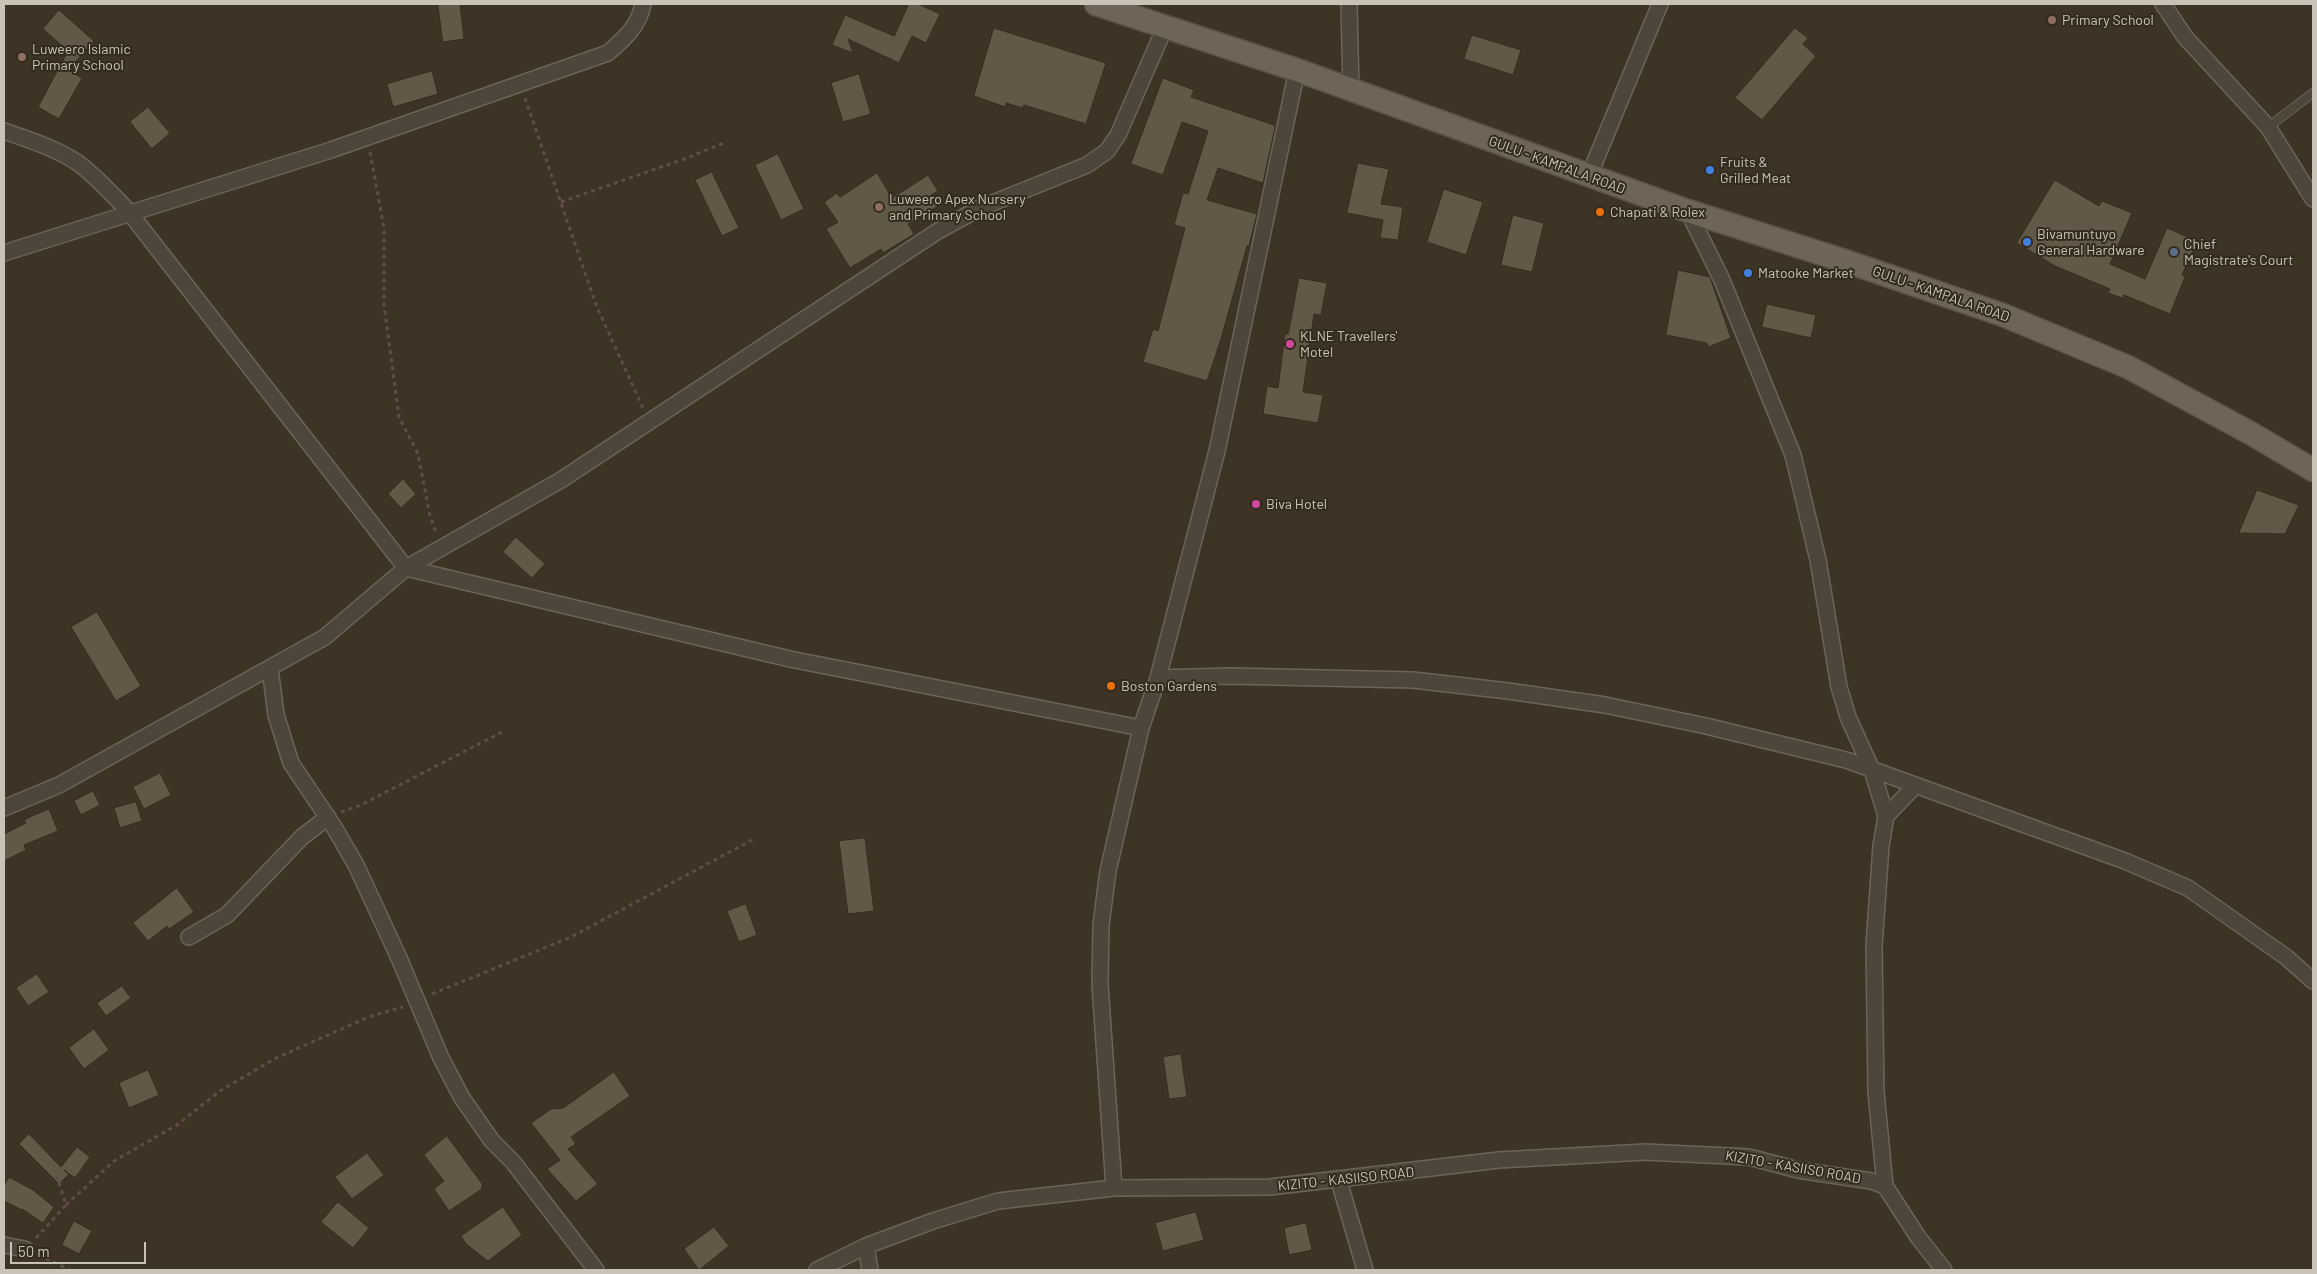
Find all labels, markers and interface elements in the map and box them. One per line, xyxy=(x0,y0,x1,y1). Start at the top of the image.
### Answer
place label: Primary School xyxy=(2062,12,2154,28)
marker: Primary School xyxy=(2046,14,2058,26)
place label: Luweero Islamic Primary School xyxy=(32,41,131,74)
marker: Luweero Islamic Primary School xyxy=(16,51,28,63)
street label: GULU - KAMPALA ROAD xyxy=(1486,132,1628,198)
place label: Fruits & Grilled Meat xyxy=(1720,154,1791,186)
marker: Fruits & Grilled Meat xyxy=(1704,164,1716,176)
place label: Luweero Apex Nursery and Primary School xyxy=(889,191,1026,223)
marker: Luweero Apex Nursery and Primary School xyxy=(873,201,885,213)
place label: Chapati & Rolex xyxy=(1610,204,1705,220)
marker: Chapati & Rolex xyxy=(1594,206,1606,218)
place label: Bivamuntuyo General Hardware xyxy=(2037,226,2145,258)
marker: Bivamuntuyo General Hardware xyxy=(2021,236,2033,248)
place label: Chief Magistrate's Court xyxy=(2184,236,2293,268)
marker: Chief Magistrate's Court xyxy=(2168,246,2180,258)
street label: GULU - KAMPALA ROAD xyxy=(1870,263,2012,325)
place label: Matooke Market xyxy=(1758,265,1854,281)
marker: Matooke Market xyxy=(1742,267,1754,279)
place label: KLNE Travellers' Motel xyxy=(1300,328,1397,361)
marker: KLNE Travellers' Motel xyxy=(1284,338,1296,350)
place label: Biva Hotel xyxy=(1266,496,1327,512)
marker: Biva Hotel xyxy=(1250,498,1262,510)
place label: Boston Gardens xyxy=(1121,678,1217,694)
marker: Boston Gardens xyxy=(1105,680,1117,692)
street label: KIZITO - KASIISO ROAD xyxy=(1724,1147,1862,1187)
street label: KIZITO - KASIISO ROAD xyxy=(1277,1163,1415,1195)
scale bar xyxy=(12,1232,149,1264)
text: 50 m xyxy=(18,1242,50,1260)

